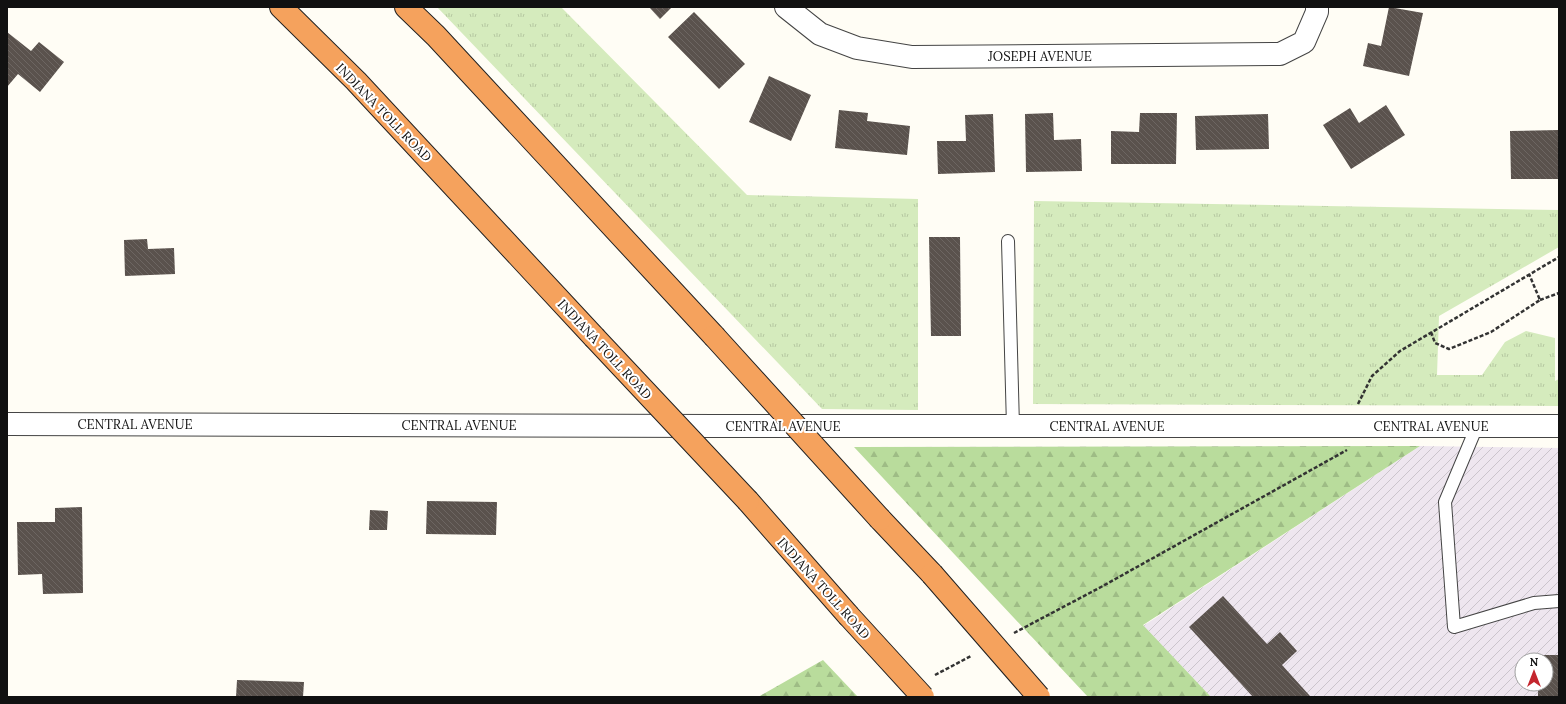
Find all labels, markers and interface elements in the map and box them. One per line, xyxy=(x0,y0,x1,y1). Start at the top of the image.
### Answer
street label: JOSEPH AVENUE xyxy=(987,48,1092,65)
street label: INDIANA TOLL ROAD xyxy=(332,59,435,166)
street label: INDIANA TOLL ROAD xyxy=(554,296,656,403)
street label: CENTRAL AVENUE xyxy=(77,416,193,433)
street label: CENTRAL AVENUE xyxy=(401,417,517,434)
street label: CENTRAL AVENUE xyxy=(725,418,841,435)
street label: CENTRAL AVENUE xyxy=(1049,418,1165,435)
street label: CENTRAL AVENUE xyxy=(1373,418,1489,435)
street label: INDIANA TOLL ROAD xyxy=(774,534,874,643)
north arrow xyxy=(1514,652,1554,692)
text: N xyxy=(1530,655,1539,669)

